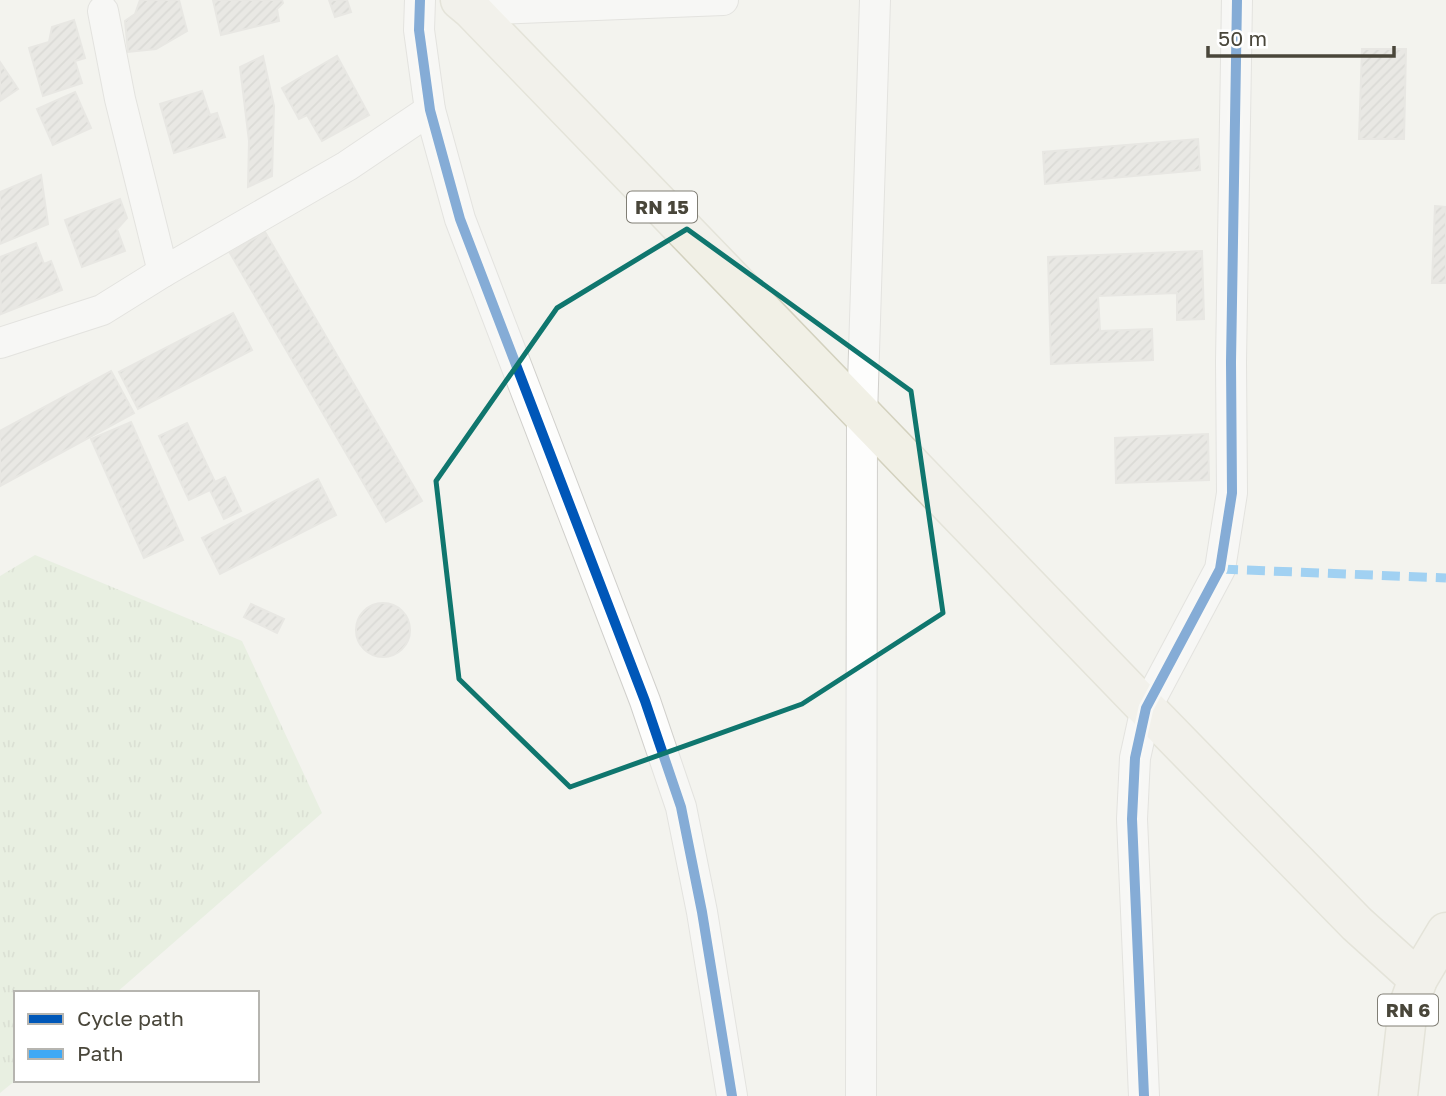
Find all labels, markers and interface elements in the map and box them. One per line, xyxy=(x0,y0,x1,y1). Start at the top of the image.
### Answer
scale bar xyxy=(1208,14,1394,58)
text: 50 m xyxy=(1218,25,1267,51)
road number: RN 15 xyxy=(627,192,697,223)
legend xyxy=(14,991,259,1082)
road number: RN 6 xyxy=(1378,994,1438,1026)
text: Cycle path xyxy=(77,1005,184,1031)
text: Path xyxy=(77,1040,124,1066)

